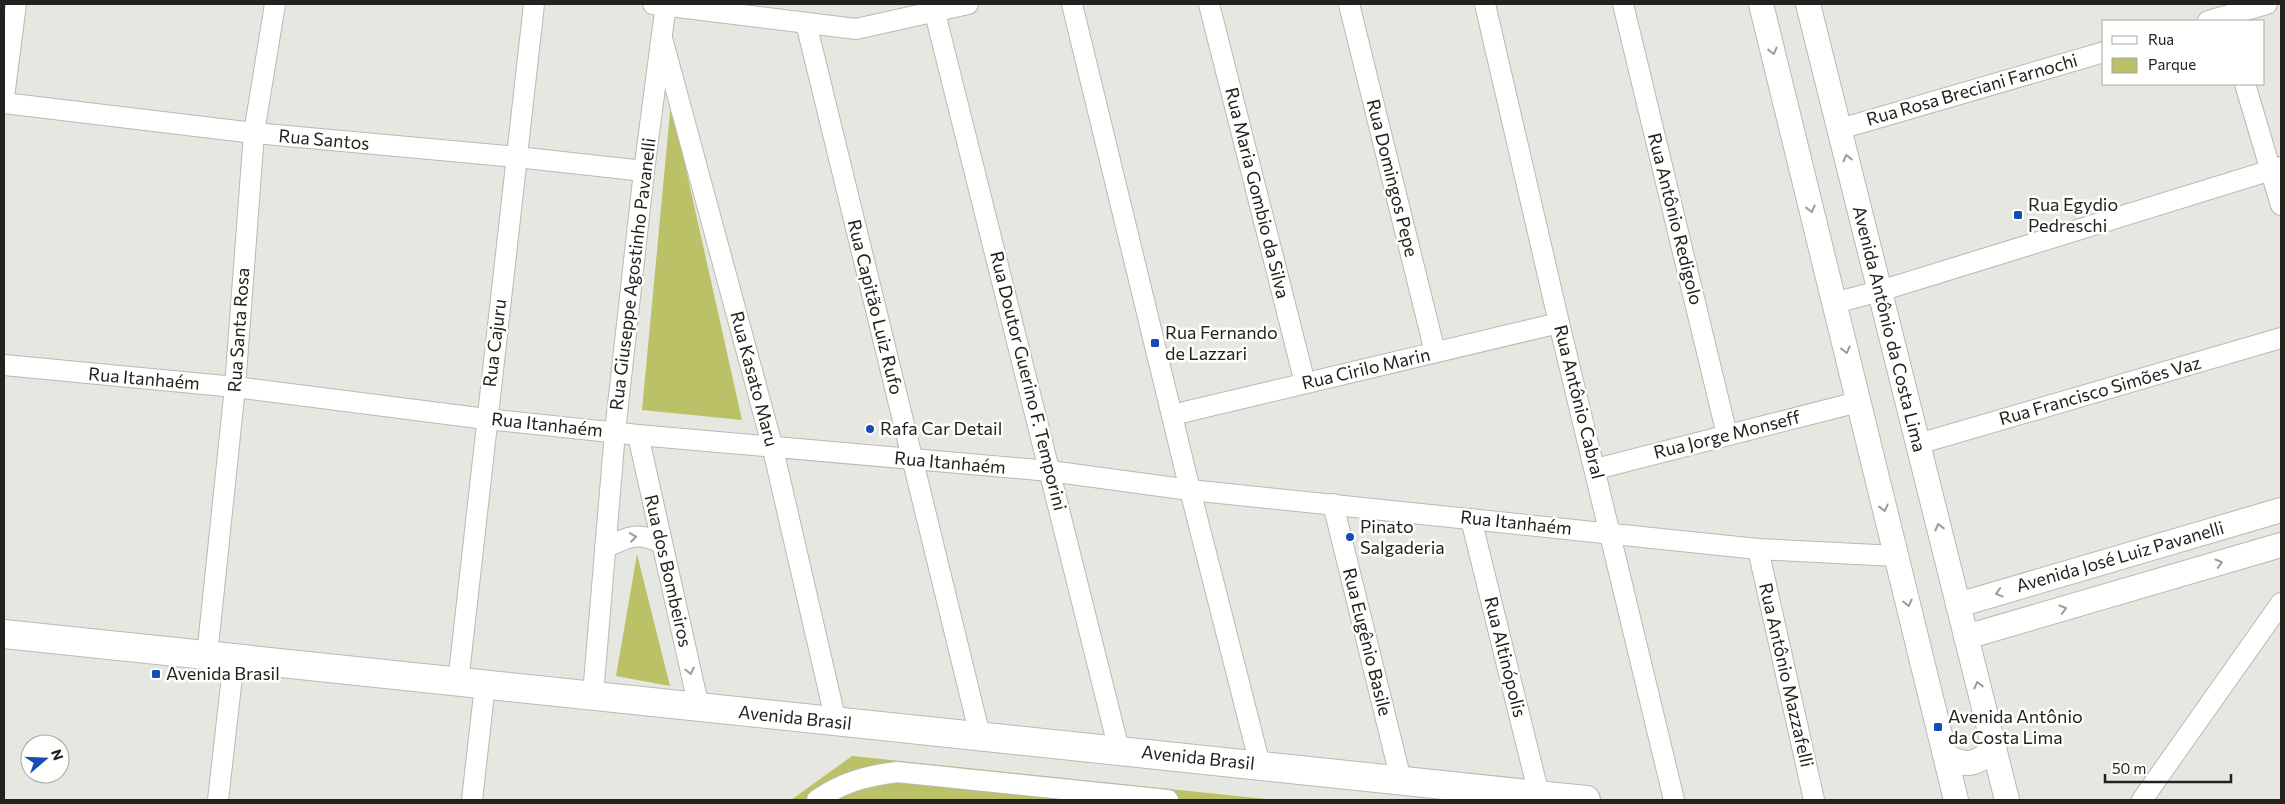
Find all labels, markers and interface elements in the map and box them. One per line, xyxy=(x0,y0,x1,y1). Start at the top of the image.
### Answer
legend xyxy=(2102,20,2265,85)
text: Rua xyxy=(2148,30,2174,48)
one-way arrow xyxy=(1767,47,1777,55)
street label: Rua Rosa Breciani Farnochi xyxy=(1864,48,2080,130)
text: Parque xyxy=(2148,55,2196,73)
street label: Rua Maria Gombio da Silva xyxy=(1221,85,1295,301)
street label: Rua Domingos Pepe xyxy=(1363,97,1423,259)
street label: Rua Santos xyxy=(278,124,370,154)
street label: Rua Antônio Redigolo xyxy=(1644,131,1708,307)
street label: Rua Giuseppe Agostinho Pavanelli xyxy=(604,136,660,411)
one-way arrow xyxy=(1842,154,1853,163)
place label: Rua Egydio Pedreschi xyxy=(2028,193,2118,236)
street label: Avenida Antônio da Costa Lima xyxy=(1849,203,1931,454)
one-way arrow xyxy=(1805,204,1816,213)
marker: Rua Egydio Pedreschi xyxy=(2012,209,2024,221)
street label: Rua Capitão Luiz Rufo xyxy=(844,217,908,397)
street label: Rua Doutor Guerino F. Temporini xyxy=(986,249,1072,513)
street label: Rua Santa Rosa xyxy=(223,267,253,393)
street label: Rua Cajuru xyxy=(478,298,510,388)
street label: Rua Kasato Maru xyxy=(726,309,784,449)
place label: Rua Fernando de Lazzari xyxy=(1165,321,1278,364)
street label: Rua Antônio Cabral xyxy=(1550,322,1610,481)
marker: Rua Fernando de Lazzari xyxy=(1149,337,1161,349)
street label: Rua Cirilo Marin xyxy=(1299,343,1432,393)
one-way arrow xyxy=(1840,346,1851,355)
street label: Rua Francisco Simões Vaz xyxy=(1996,351,2203,429)
street label: Rua Itanhaém xyxy=(87,362,201,394)
street label: Rua Jorge Monseff xyxy=(1651,405,1802,463)
street label: Rua Itanhaém xyxy=(490,407,604,441)
place label: Rafa Car Detail xyxy=(880,417,1002,439)
marker: Rafa Car Detail xyxy=(864,423,876,435)
street label: Rua Itanhaém xyxy=(893,446,1007,478)
street label: Rua dos Bombeiros xyxy=(641,492,697,649)
one-way arrow xyxy=(1878,504,1889,513)
street label: Rua Itanhaém xyxy=(1459,505,1573,539)
place label: Pinato Salgaderia xyxy=(1360,515,1445,558)
street label: Avenida José Luiz Pavanelli xyxy=(2013,516,2226,596)
one-way arrow xyxy=(1934,523,1945,532)
marker: Pinato Salgaderia xyxy=(1344,531,1356,543)
one-way arrow xyxy=(629,532,637,543)
one-way arrow xyxy=(2215,559,2223,569)
street label: Rua Eugênio Basile xyxy=(1339,565,1397,718)
street label: Rua Antônio Mazzafelli xyxy=(1755,580,1819,769)
one-way arrow xyxy=(1996,587,2004,597)
street label: Rua Altinópolis xyxy=(1480,594,1532,719)
one-way arrow xyxy=(1902,599,1912,607)
one-way arrow xyxy=(2059,605,2067,615)
place label: Avenida Brasil xyxy=(166,662,280,684)
one-way arrow xyxy=(684,666,695,675)
marker: Avenida Brasil xyxy=(150,668,162,680)
one-way arrow xyxy=(1973,681,1984,690)
street label: Avenida Brasil xyxy=(737,700,853,734)
place label: Avenida Antônio da Costa Lima xyxy=(1948,705,2083,748)
marker: Avenida Antônio da Costa Lima xyxy=(1932,721,1944,733)
north arrow xyxy=(20,734,70,784)
street label: Avenida Brasil xyxy=(1140,740,1256,774)
text: N xyxy=(48,747,68,762)
scale bar xyxy=(2105,752,2231,784)
text: 50 m xyxy=(2112,759,2146,777)

